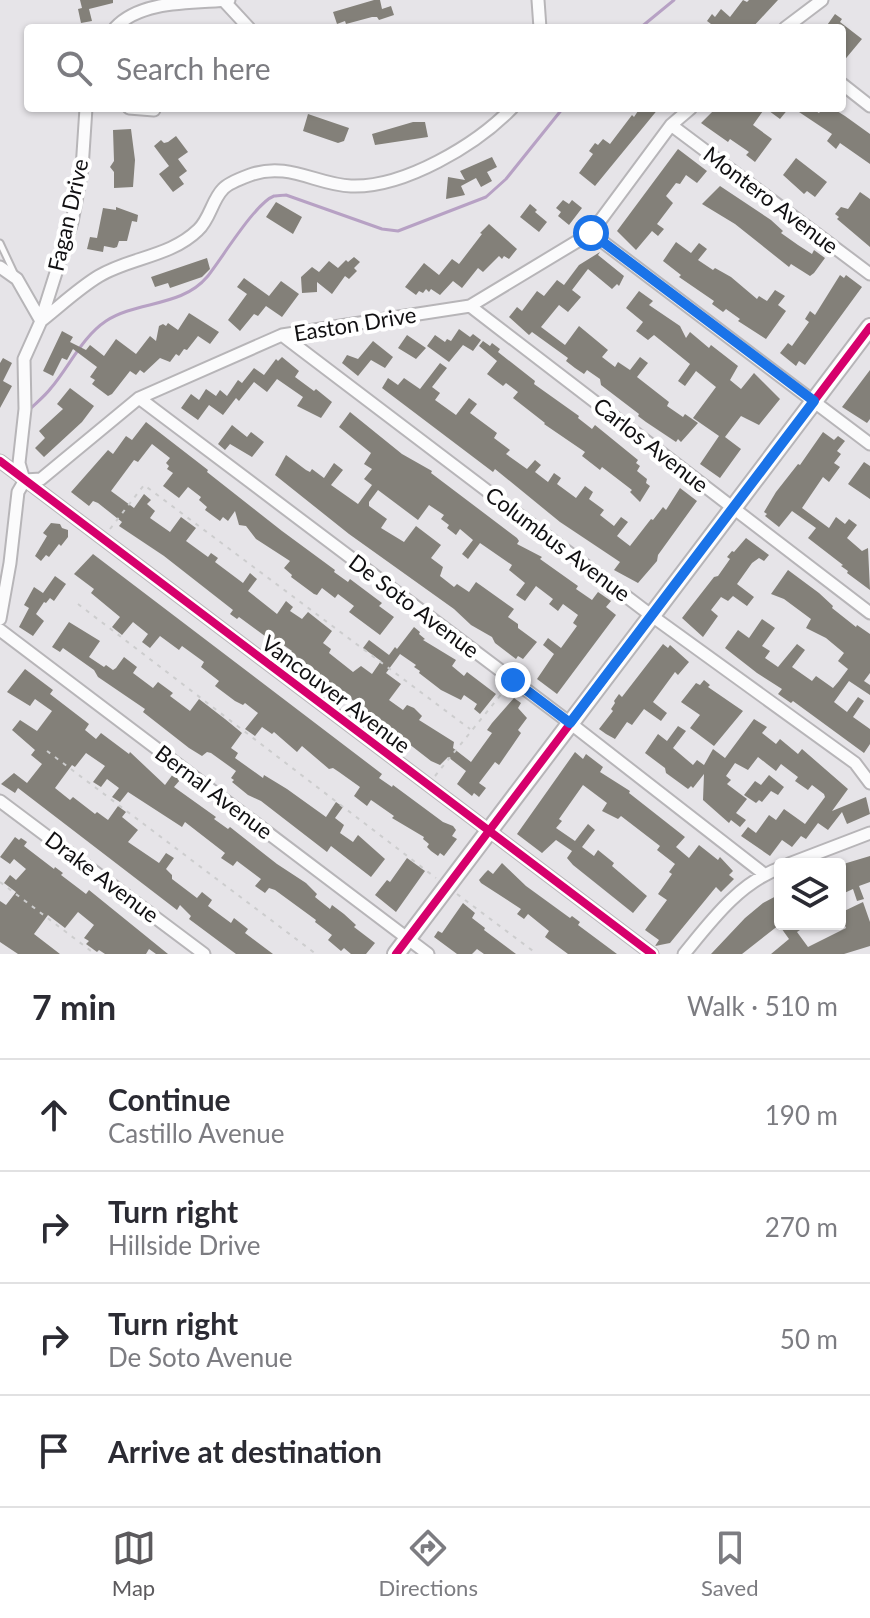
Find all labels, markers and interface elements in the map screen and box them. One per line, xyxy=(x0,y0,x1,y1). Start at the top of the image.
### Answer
search box xyxy=(24,24,846,112)
icon: search xyxy=(52,46,96,90)
text: Search here xyxy=(116,50,271,86)
street label: Montero Avenue xyxy=(699,140,844,259)
street label: Fagan Drive xyxy=(41,156,94,274)
route start xyxy=(573,215,609,251)
street label: Easton Drive xyxy=(292,300,418,347)
street label: Carlos Avenue xyxy=(588,391,714,498)
street label: Columbus Avenue xyxy=(481,480,636,607)
street label: De Soto Avenue xyxy=(344,548,485,663)
street label: Vancouver Avenue xyxy=(257,629,416,758)
route end xyxy=(495,662,531,698)
street label: Bernal Avenue xyxy=(150,739,278,844)
street label: Drake Avenue xyxy=(40,825,164,928)
map controls xyxy=(774,858,846,930)
button: layers xyxy=(774,858,846,930)
text: 7 min xyxy=(32,986,116,1027)
text: Walk · 510 m xyxy=(687,990,838,1022)
text: Continue xyxy=(108,1081,231,1117)
icon: ahead xyxy=(32,1093,76,1137)
text: 190 m xyxy=(765,1099,838,1131)
text: Castillo Avenue xyxy=(108,1117,284,1149)
text: Turn right xyxy=(108,1193,238,1229)
icon: right xyxy=(32,1205,76,1249)
text: 270 m xyxy=(765,1211,838,1243)
text: Hillside Drive xyxy=(108,1229,261,1261)
text: Turn right xyxy=(108,1305,238,1341)
icon: right xyxy=(32,1317,76,1361)
text: 50 m xyxy=(780,1323,838,1355)
text: De Soto Avenue xyxy=(108,1341,292,1373)
icon: arrive xyxy=(32,1429,76,1473)
text: Arrive at destination xyxy=(108,1433,382,1469)
tab: Map xyxy=(112,1526,156,1601)
tab: Directions xyxy=(379,1526,478,1601)
tab: Saved xyxy=(701,1526,758,1601)

